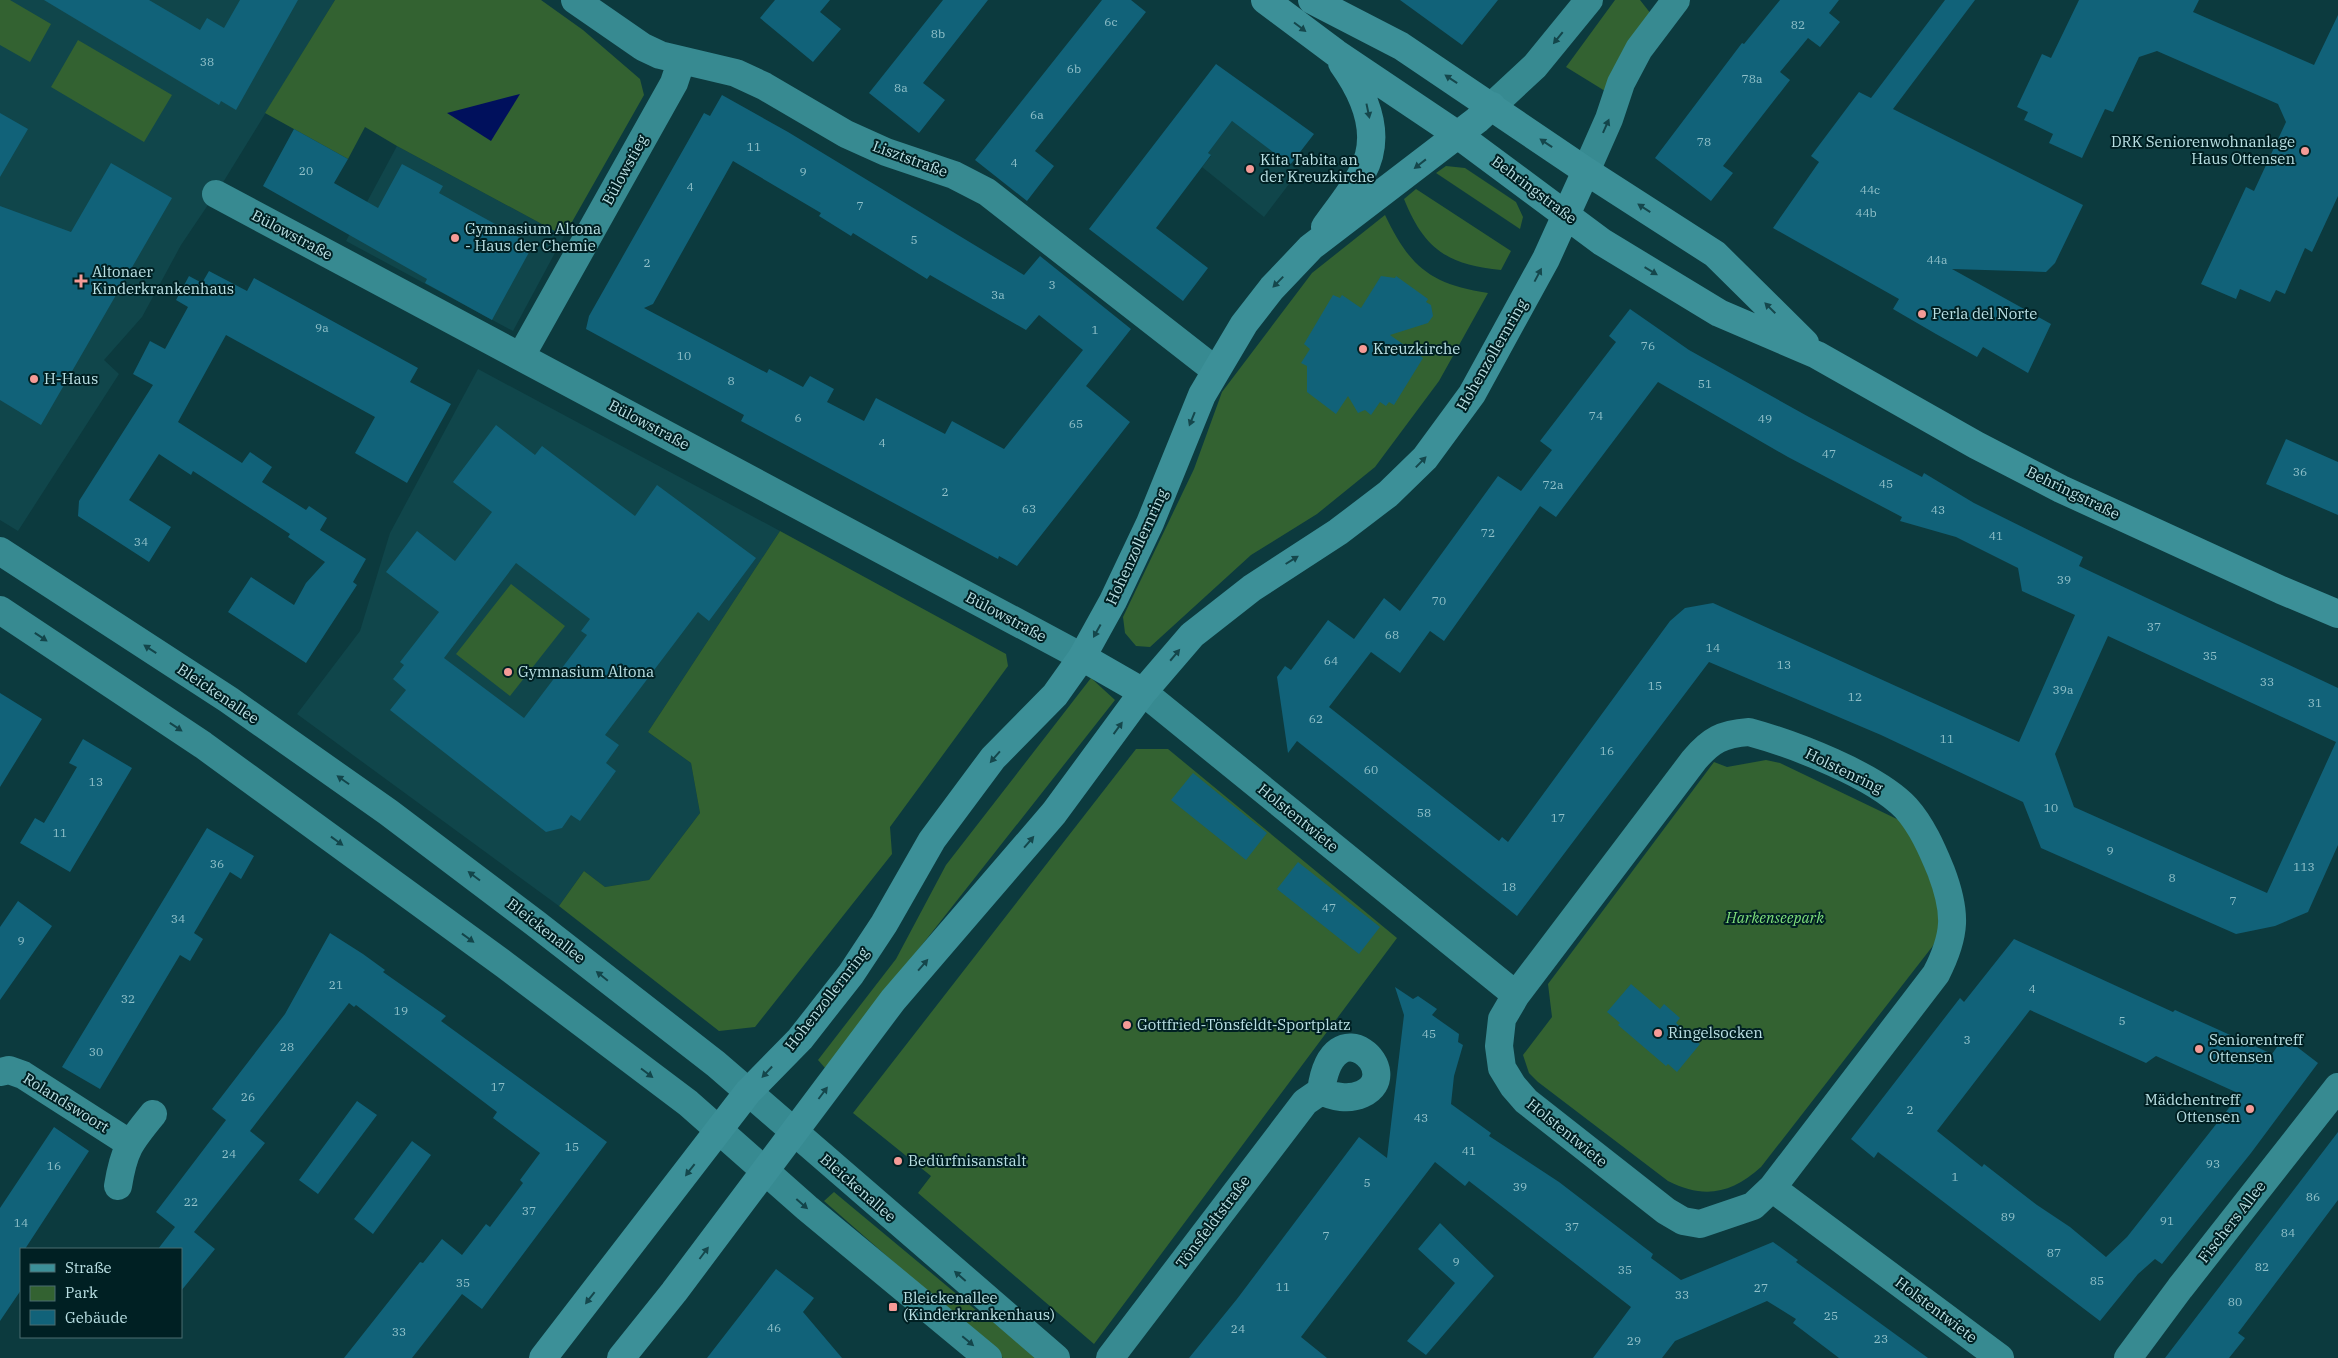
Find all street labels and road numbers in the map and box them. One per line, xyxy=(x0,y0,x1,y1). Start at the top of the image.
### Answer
street label: Bülowstieg xyxy=(598,131,652,208)
street label: Lisztstraße xyxy=(870,136,950,181)
street label: Behringstraße xyxy=(1488,151,1581,228)
street label: Bülowstraße xyxy=(249,205,336,264)
street label: Hohenzollernring xyxy=(1452,296,1531,414)
street label: Bülowstraße xyxy=(606,395,693,454)
street label: Behringstraße xyxy=(2023,462,2123,523)
street label: Hohenzollernring xyxy=(1101,486,1172,608)
street label: Bülowstraße xyxy=(963,587,1050,646)
street label: Bleickenallee xyxy=(174,659,263,728)
street label: Holstenring xyxy=(1802,744,1886,798)
street label: Holstentwiete xyxy=(1254,779,1342,856)
street label: Bleickenallee xyxy=(503,894,589,967)
street label: Hohenzollernring xyxy=(780,943,873,1054)
street label: Rolandswoort xyxy=(20,1069,113,1137)
street label: Holstentwiete xyxy=(1523,1094,1611,1171)
street label: Bleickenallee xyxy=(816,1149,900,1226)
street label: Tönsfeldtstraße xyxy=(1171,1171,1254,1272)
street label: Fischers Allee xyxy=(2194,1177,2270,1266)
street label: Holstentwiete xyxy=(1891,1273,1981,1347)

